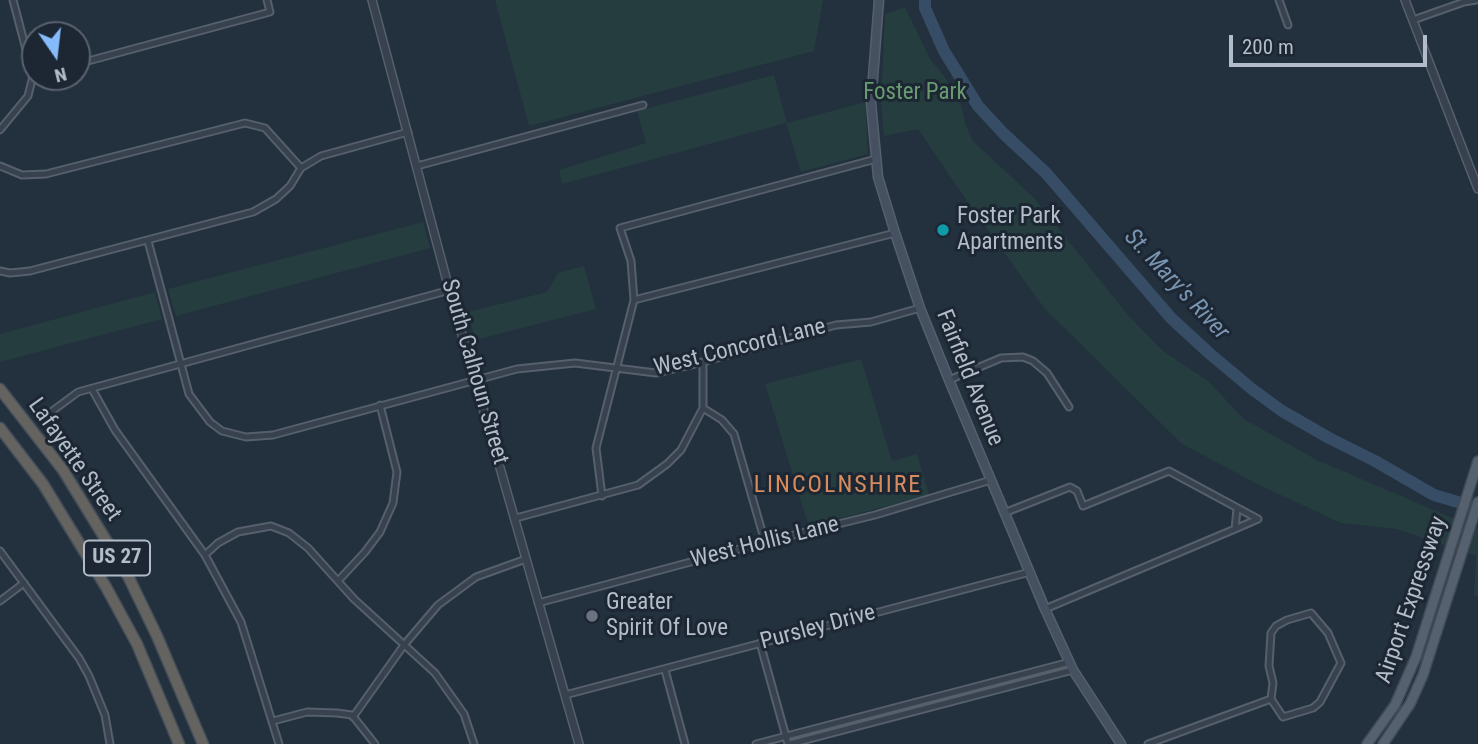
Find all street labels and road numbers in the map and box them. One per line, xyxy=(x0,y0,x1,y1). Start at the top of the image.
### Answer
street label: South Calhoun Street xyxy=(434,276,514,468)
street label: Fairfield Avenue xyxy=(929,306,1009,450)
street label: West Concord Lane xyxy=(651,313,829,383)
street label: Lafayette Street xyxy=(21,393,127,527)
street label: West Hollis Lane xyxy=(688,511,842,575)
street label: Airport Expressway xyxy=(1370,513,1454,687)
road number: US 27 xyxy=(84,540,150,576)
street label: Pursley Drive xyxy=(757,599,879,657)

